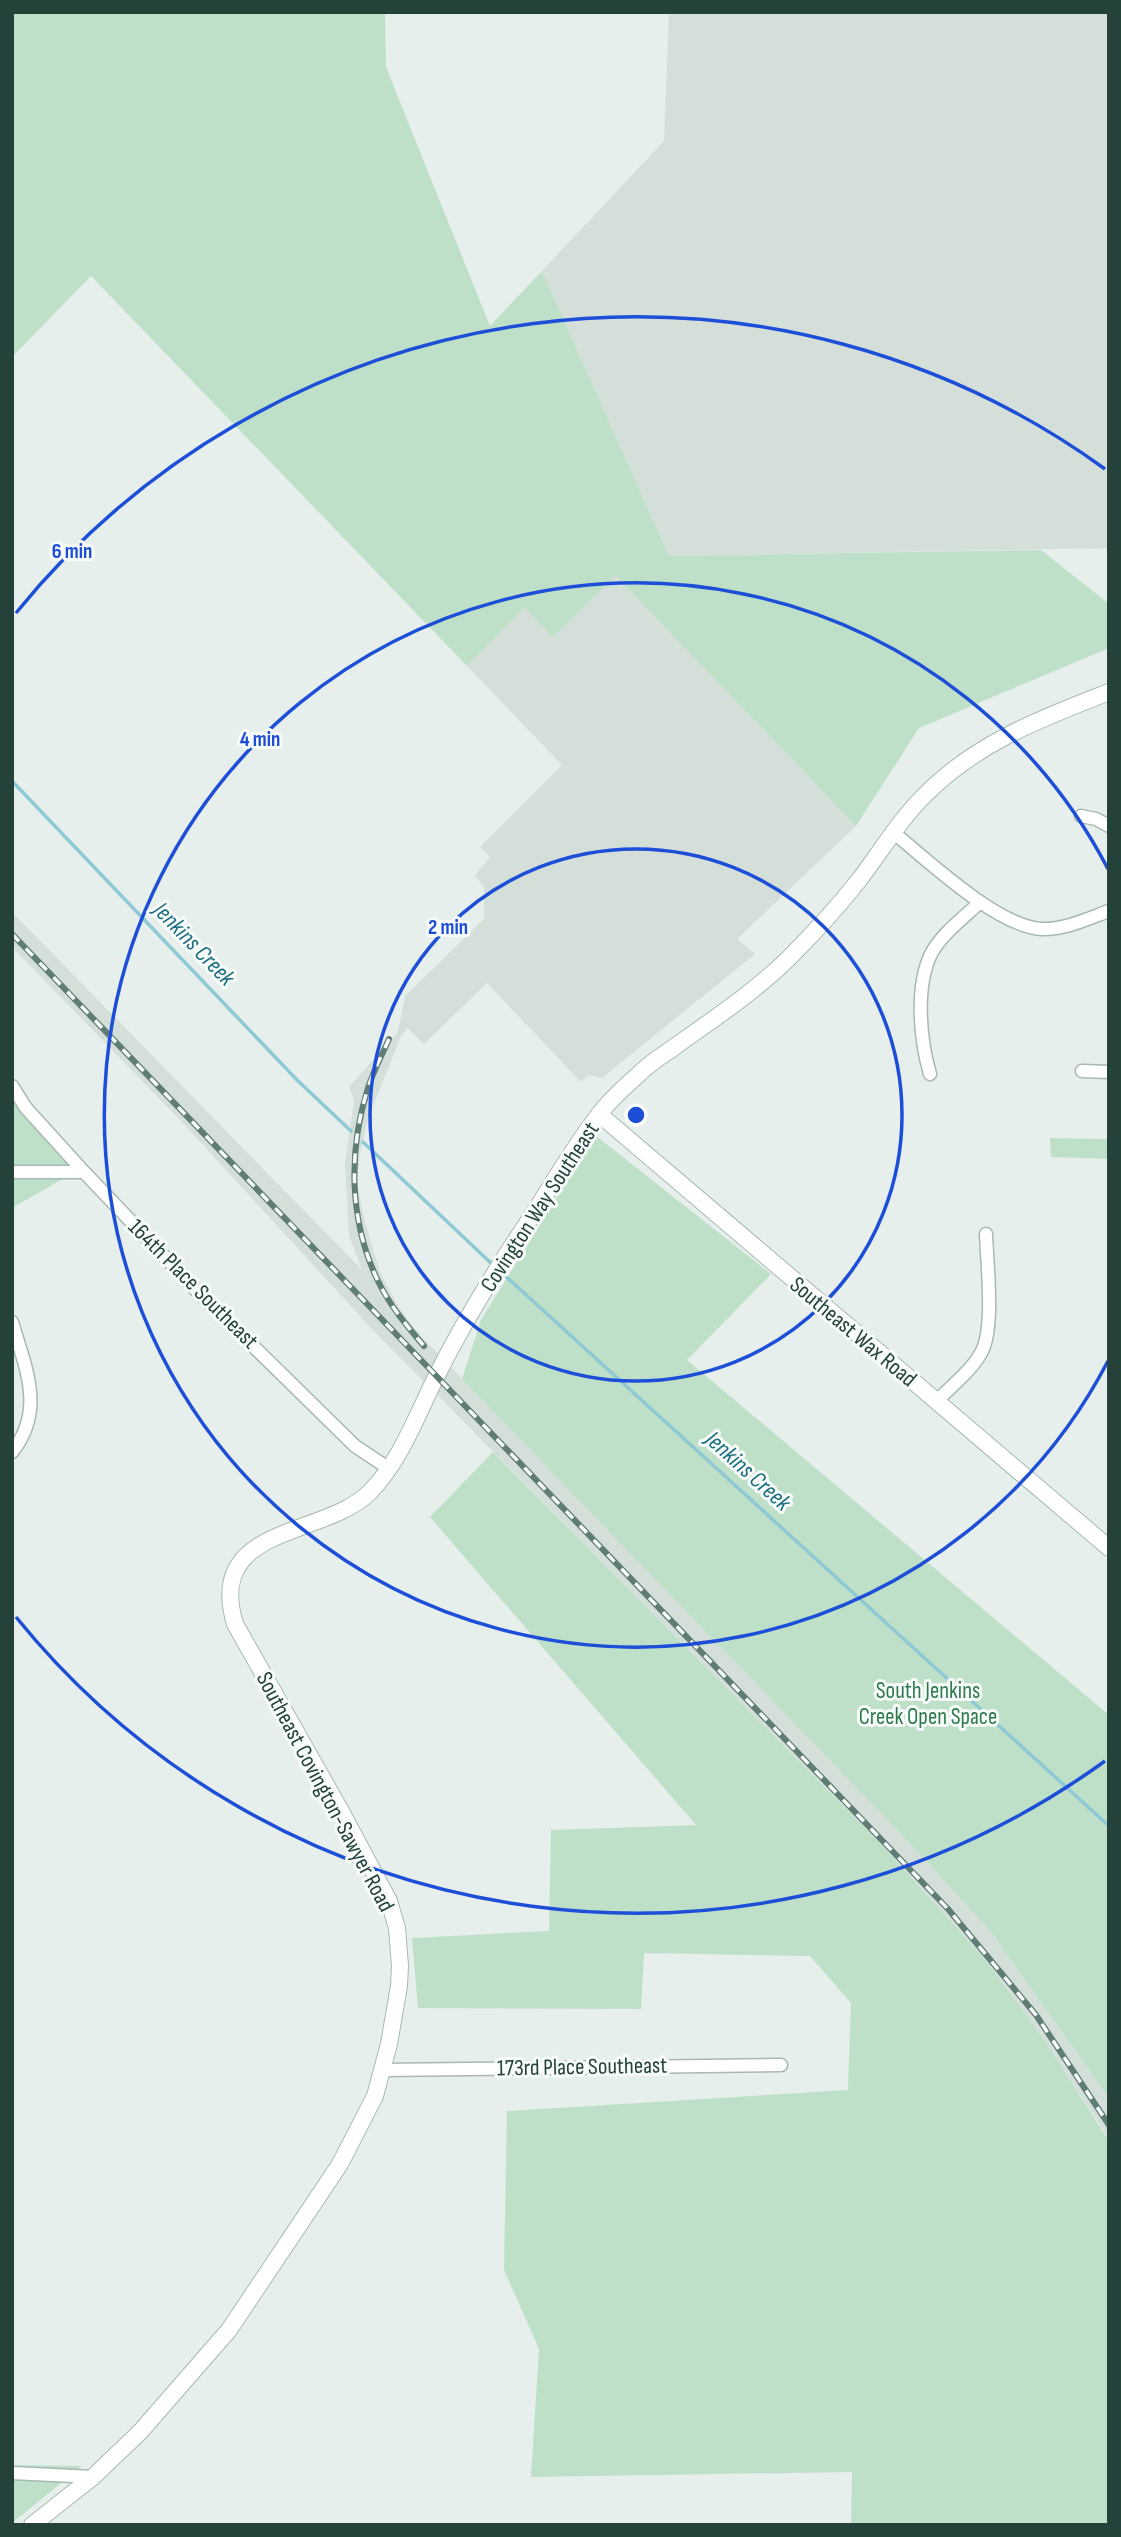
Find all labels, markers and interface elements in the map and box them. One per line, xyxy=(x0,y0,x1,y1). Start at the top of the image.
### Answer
text: 6 min xyxy=(52,539,92,564)
text: 4 min xyxy=(240,727,280,752)
water label: Jenkins Creek xyxy=(146,895,242,993)
text: 2 min xyxy=(428,915,468,940)
centre of rings xyxy=(624,1103,648,1127)
street label: Covington Way Southeast xyxy=(475,1117,605,1297)
street label: 164th Place Southeast xyxy=(122,1213,264,1355)
street label: Southeast Wax Road xyxy=(784,1271,922,1393)
water label: Jenkins Creek xyxy=(698,1424,798,1518)
street label: Southeast Covington-Sawyer Road xyxy=(250,1667,400,1917)
park label: South Jenkins Creek Open Space xyxy=(859,1677,997,1731)
street label: 173rd Place Southeast xyxy=(497,2052,667,2082)

